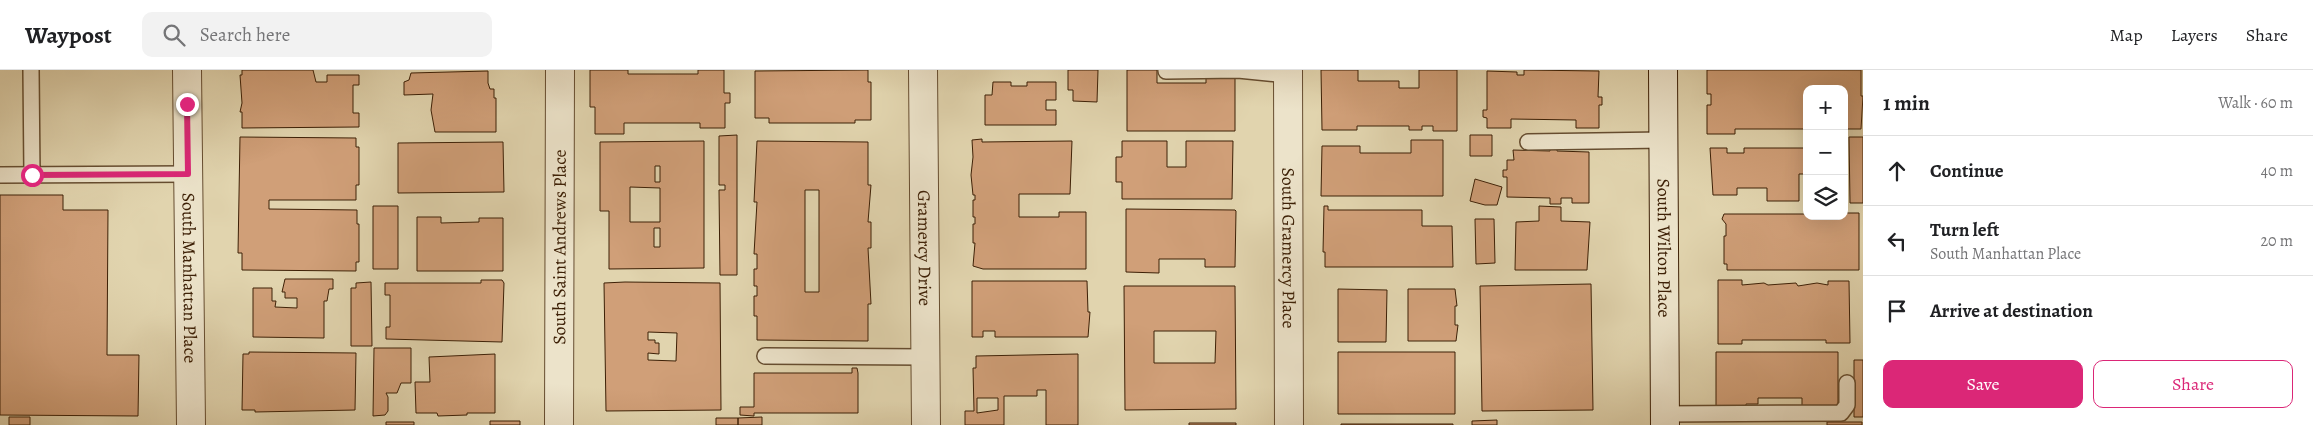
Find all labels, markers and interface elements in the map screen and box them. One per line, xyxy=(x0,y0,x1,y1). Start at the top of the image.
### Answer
search box xyxy=(142,12,492,57)
text: Waypost xyxy=(25,19,112,51)
icon: search xyxy=(160,21,188,49)
text: Search here xyxy=(200,22,290,48)
text: Map xyxy=(2110,23,2143,47)
text: Layers xyxy=(2171,23,2218,47)
text: Share xyxy=(2246,23,2288,47)
map controls xyxy=(1803,85,1848,220)
button: + xyxy=(1803,85,1848,130)
text: 1 min xyxy=(1883,89,1930,117)
text: Walk · 60 m xyxy=(2218,92,2293,114)
route end xyxy=(176,93,199,116)
button: − xyxy=(1803,130,1848,175)
street label: South Saint Andrews Place xyxy=(547,149,572,345)
icon: ahead xyxy=(1883,157,1911,185)
text: Continue xyxy=(1930,158,2004,184)
text: 40 m xyxy=(2261,160,2293,182)
route start xyxy=(21,164,44,187)
street label: South Gramercy Place xyxy=(1276,167,1301,329)
button: layers xyxy=(1803,175,1848,220)
street label: South Wilton Place xyxy=(1652,178,1676,318)
street label: Gramercy Drive xyxy=(912,190,937,306)
street label: South Manhattan Place xyxy=(176,193,202,363)
text: Turn left xyxy=(1930,217,1999,243)
icon: left xyxy=(1883,227,1911,255)
text: 20 m xyxy=(2260,230,2293,252)
text: South Manhattan Place xyxy=(1930,243,2081,265)
icon: arrive xyxy=(1883,297,1911,325)
text: Arrive at destination xyxy=(1930,298,2093,324)
button: Save xyxy=(1883,360,2083,408)
button: Share xyxy=(2093,360,2293,408)

